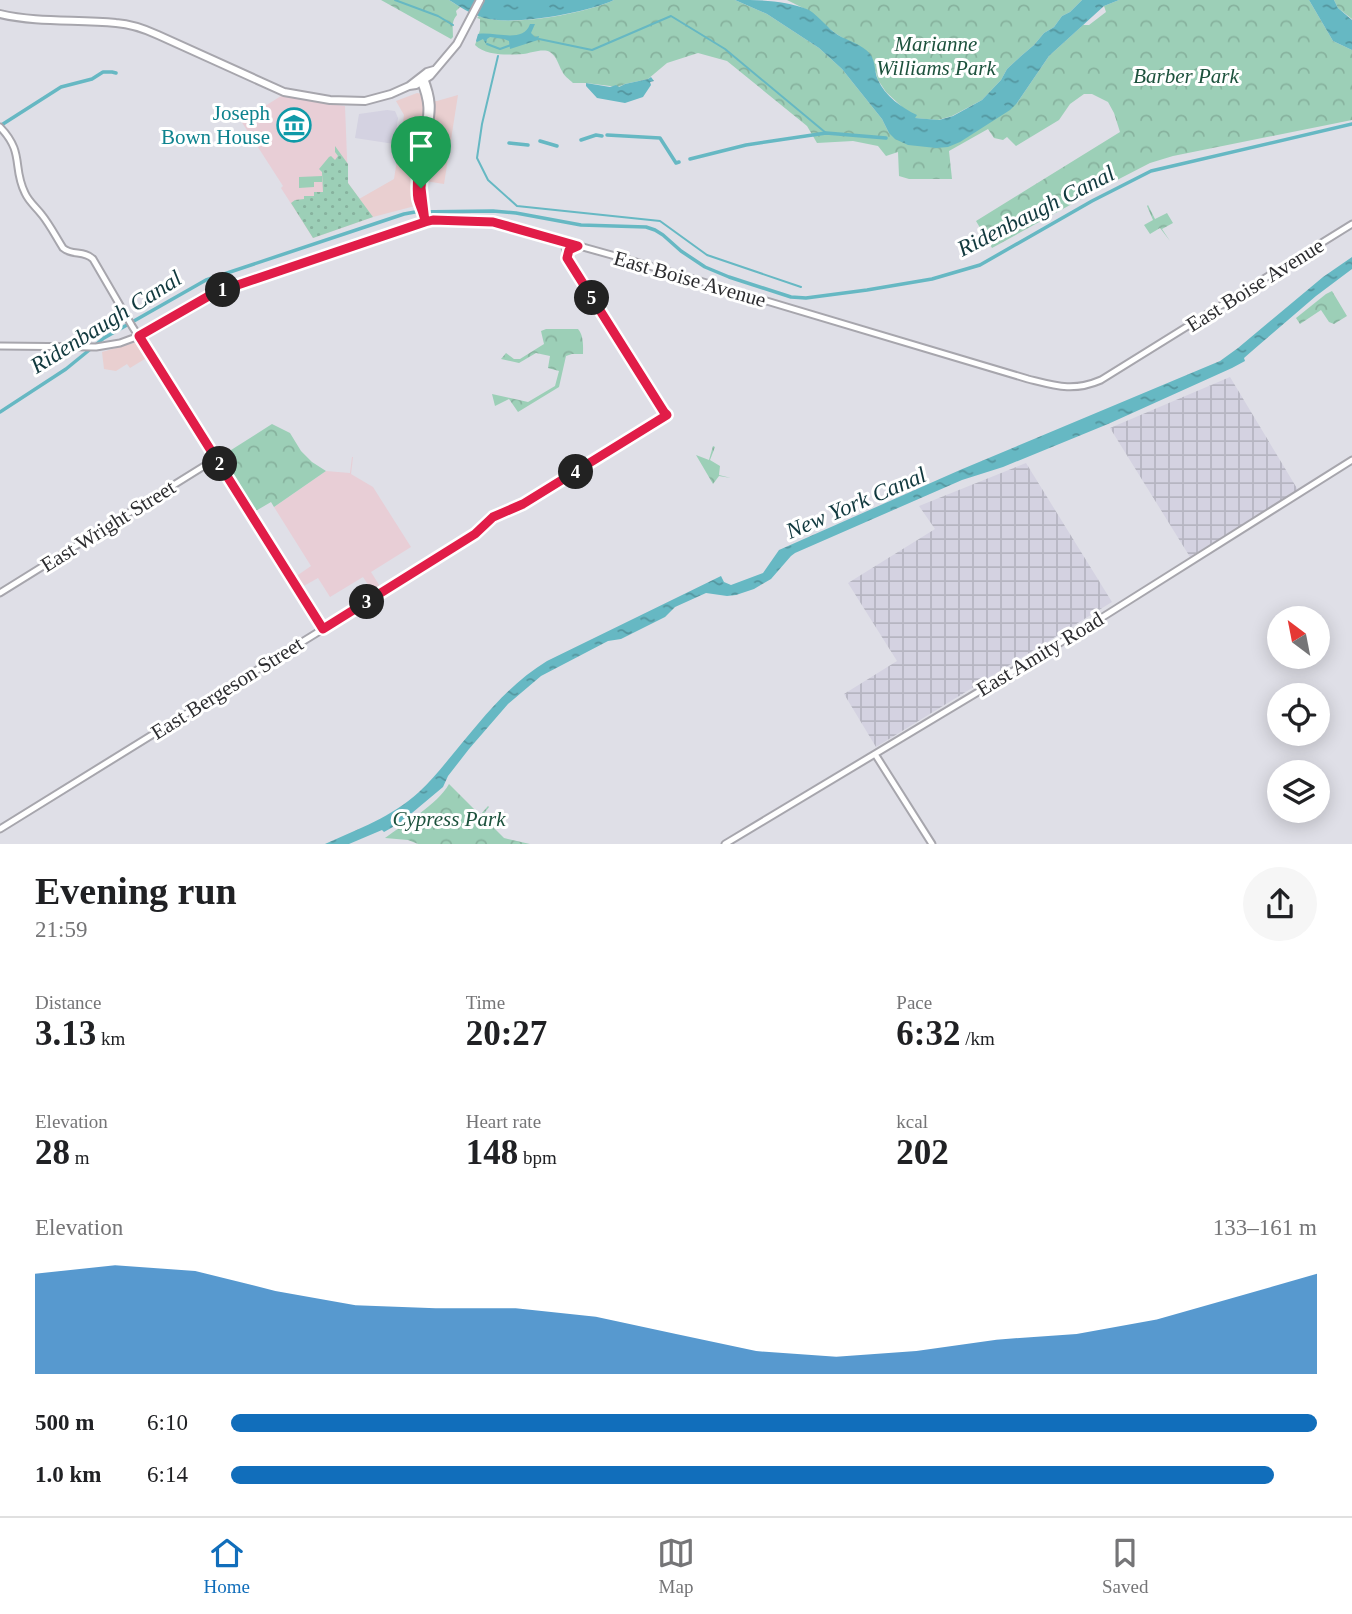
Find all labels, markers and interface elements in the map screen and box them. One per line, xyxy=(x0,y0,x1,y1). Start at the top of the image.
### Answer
park label: Marianne Williams Park xyxy=(876,32,996,80)
park label: Barber Park xyxy=(1133,64,1239,88)
place label: Joseph Bown House xyxy=(161,101,270,149)
museum icon: Joseph Bown House xyxy=(275,106,313,144)
pin xyxy=(391,116,451,188)
icon: arrive xyxy=(402,127,440,165)
water label: Ridenbaugh Canal xyxy=(952,161,1119,262)
street label: East Boise Avenue xyxy=(1182,233,1328,337)
street label: East Boise Avenue xyxy=(611,246,769,312)
water label: Ridenbaugh Canal xyxy=(25,266,186,379)
pin: 1 xyxy=(206,272,241,308)
text: 1 xyxy=(218,279,227,300)
pin: 5 xyxy=(574,280,610,316)
text: 5 xyxy=(587,287,596,308)
pin: 2 xyxy=(202,447,238,482)
text: 2 xyxy=(215,453,224,474)
pin: 4 xyxy=(558,454,594,490)
text: 4 xyxy=(571,461,580,482)
water label: New York Canal xyxy=(781,462,930,544)
street label: East Wright Street xyxy=(36,475,180,577)
pin: 3 xyxy=(350,584,384,620)
text: 3 xyxy=(362,591,371,612)
north arrow xyxy=(1267,606,1330,668)
map controls xyxy=(1267,606,1330,823)
street label: East Amity Road xyxy=(972,607,1108,701)
street label: East Bergeson Street xyxy=(147,631,308,744)
button: locate xyxy=(1267,683,1330,746)
button: layers xyxy=(1267,760,1330,823)
park label: Cypress Park xyxy=(393,807,506,831)
button: share xyxy=(1243,867,1317,941)
text: Evening run xyxy=(35,870,237,912)
text: 21:59 xyxy=(35,917,87,942)
text: Distance xyxy=(35,992,101,1013)
text: Time xyxy=(466,992,505,1013)
text: Pace xyxy=(896,992,932,1013)
text: 3.13 xyxy=(35,1014,96,1053)
text: 20:27 xyxy=(466,1014,547,1053)
text: 6:32 xyxy=(896,1014,960,1053)
text: km xyxy=(96,1028,125,1049)
text: /km xyxy=(960,1028,995,1049)
text: Elevation xyxy=(35,1111,108,1132)
text: Heart rate xyxy=(466,1111,541,1132)
text: kcal xyxy=(896,1111,928,1132)
text: 28 xyxy=(35,1133,70,1172)
text: 148 xyxy=(466,1133,518,1172)
text: 202 xyxy=(896,1133,949,1172)
text: m xyxy=(70,1147,90,1168)
text: bpm xyxy=(518,1147,557,1168)
text: Elevation xyxy=(35,1215,123,1240)
text: 133–161 m xyxy=(1213,1215,1317,1240)
text: 500 m xyxy=(35,1410,94,1435)
text: 6:10 xyxy=(147,1410,188,1435)
text: 1.0 km xyxy=(35,1462,101,1487)
text: 6:14 xyxy=(147,1462,188,1487)
tab: Home xyxy=(204,1534,250,1598)
tab: Map xyxy=(657,1534,695,1598)
tab: Saved xyxy=(1102,1534,1148,1598)

